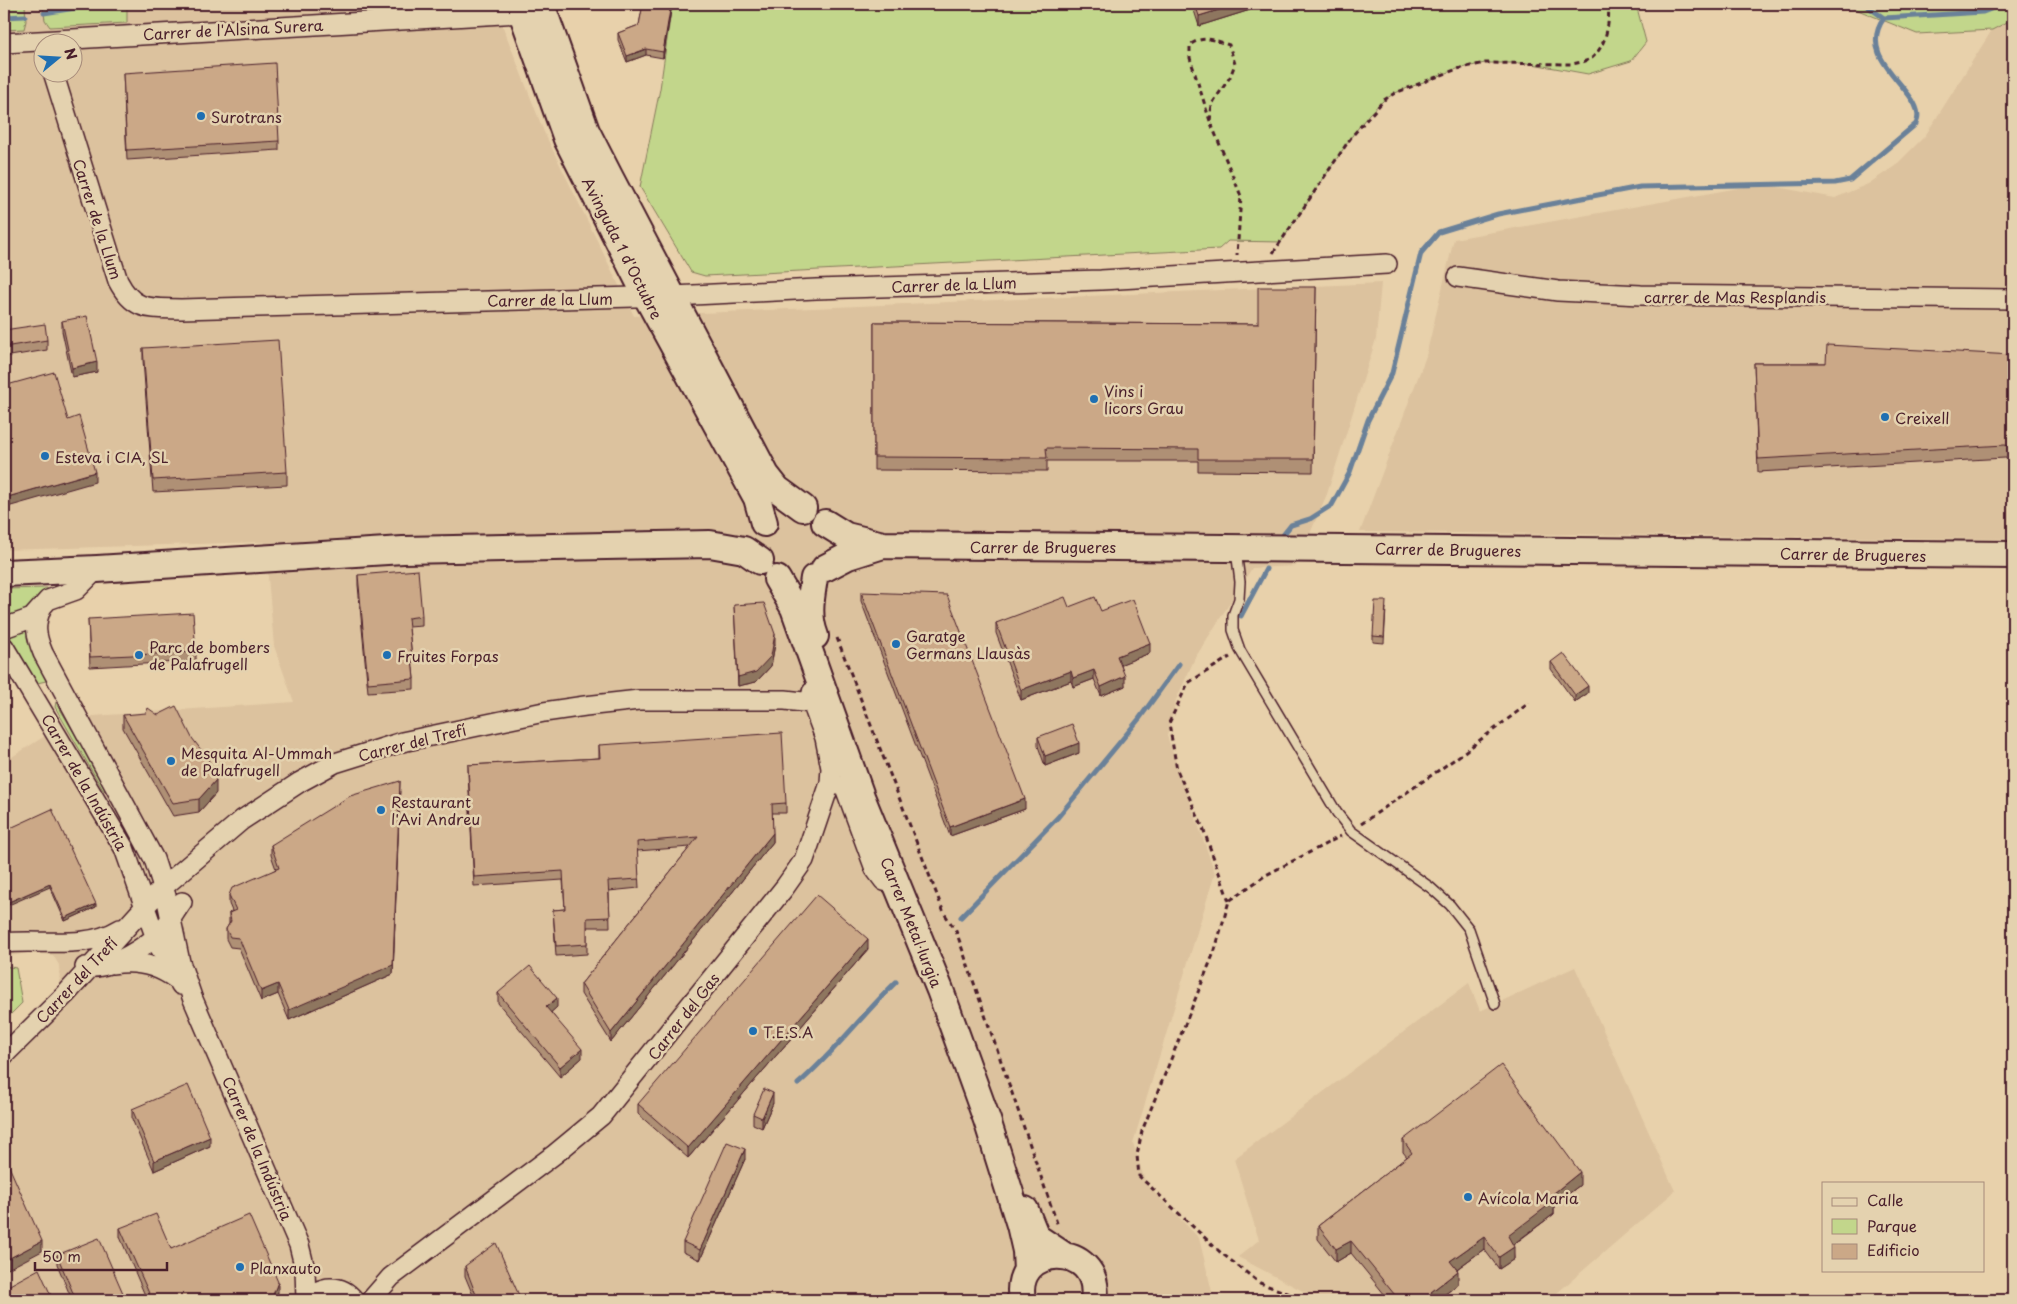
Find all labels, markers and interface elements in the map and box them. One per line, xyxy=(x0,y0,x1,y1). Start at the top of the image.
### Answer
street label: Carrer de l'Alsina Surera xyxy=(142,13,324,45)
north arrow xyxy=(32,32,82,82)
text: N xyxy=(59,45,83,62)
place label: Surotrans xyxy=(211,105,282,128)
marker: Surotrans xyxy=(195,110,207,122)
street label: Carrer de la Llum xyxy=(68,156,128,282)
street label: Avinguda 1 d'Octubre xyxy=(577,173,669,323)
street label: Carrer de la Llum xyxy=(891,270,1017,298)
street label: carrer de Mas Resplandis xyxy=(1644,285,1826,308)
street label: Carrer de la Llum xyxy=(487,286,613,312)
place label: Vins i licors Grau xyxy=(1104,379,1184,419)
marker: Vins i licors Grau xyxy=(1088,393,1100,405)
place label: Creixell xyxy=(1895,406,1949,429)
marker: Creixell xyxy=(1879,411,1891,423)
place label: Esteva i CIA, SL xyxy=(55,445,169,468)
marker: Esteva i CIA, SL xyxy=(39,450,51,462)
street label: Carrer de Brugueres xyxy=(970,535,1116,558)
street label: Carrer de Brugueres xyxy=(1375,536,1522,562)
street label: Carrer de Brugueres xyxy=(1780,541,1927,567)
place label: Garatge Germans Llausàs xyxy=(906,624,1030,664)
place label: Parc de bombers de Palafrugell xyxy=(149,635,270,675)
marker: Garatge Germans Llausàs xyxy=(890,638,902,650)
place label: Fruites Forpas xyxy=(397,644,499,667)
marker: Parc de bombers de Palafrugell xyxy=(133,649,145,661)
marker: Fruites Forpas xyxy=(381,649,393,661)
street label: Carrer de la Indústria xyxy=(36,709,134,855)
street label: Carrer del Trefí xyxy=(356,717,469,767)
place label: Mesquita Al-Ummah de Palafrugell xyxy=(181,741,332,781)
marker: Mesquita Al-Ummah de Palafrugell xyxy=(165,755,177,767)
place label: Restaurant l'Avi Andreu xyxy=(391,790,480,830)
marker: Restaurant l'Avi Andreu xyxy=(375,804,387,816)
street label: Carrer Metal·lurgia xyxy=(875,853,949,992)
street label: Carrer del Trefí xyxy=(30,931,123,1028)
street label: Carrer del Gas xyxy=(642,967,725,1065)
place label: T.E.S.A xyxy=(763,1020,813,1043)
marker: T.E.S.A xyxy=(747,1025,759,1037)
street label: Carrer de la Indústria xyxy=(217,1072,299,1224)
legend xyxy=(1822,1182,1984,1272)
place label: Avícola Maria xyxy=(1478,1186,1579,1209)
text: Calle xyxy=(1867,1188,1904,1211)
marker: Avícola Maria xyxy=(1462,1191,1474,1203)
text: Parque xyxy=(1867,1214,1917,1237)
text: Edificio xyxy=(1867,1238,1920,1261)
scale bar xyxy=(35,1239,168,1271)
text: 50 m xyxy=(42,1244,81,1267)
place label: Planxauto xyxy=(250,1256,321,1279)
marker: Planxauto xyxy=(234,1261,246,1273)

